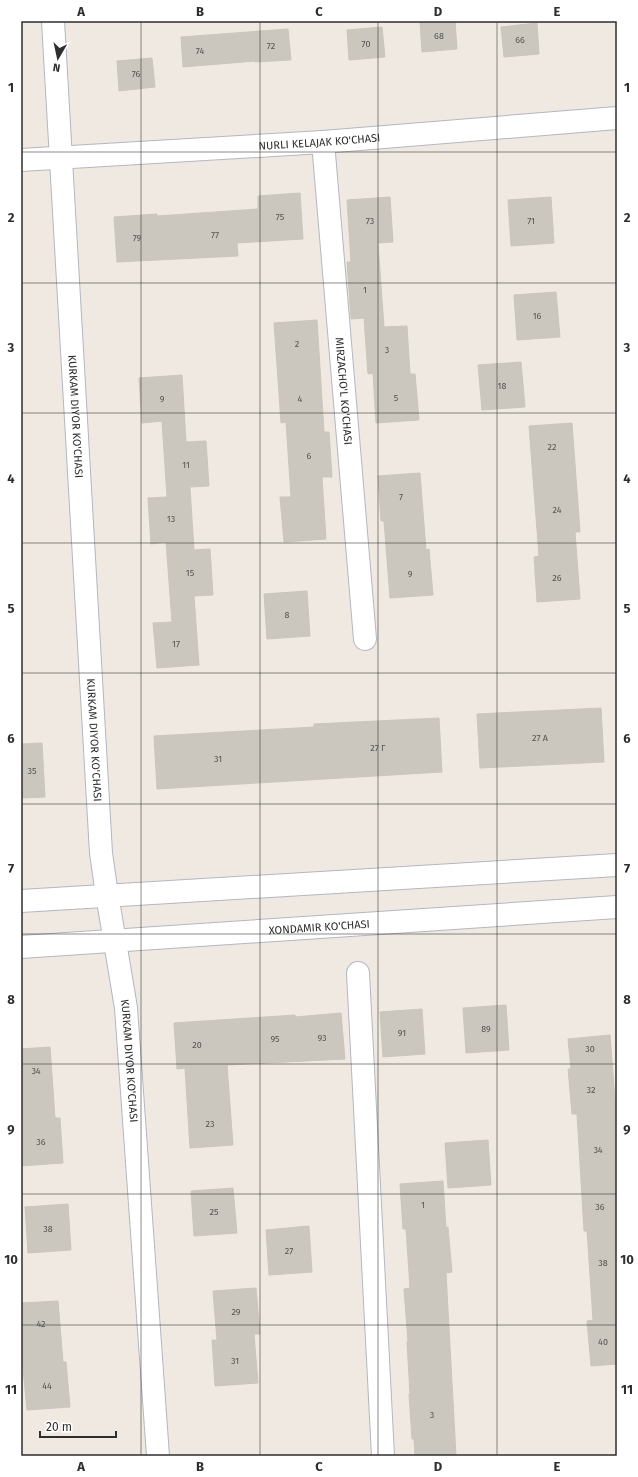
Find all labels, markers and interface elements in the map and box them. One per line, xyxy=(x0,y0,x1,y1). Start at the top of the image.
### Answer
text: A xyxy=(76,4,85,19)
text: B xyxy=(196,4,204,19)
text: C xyxy=(315,4,323,19)
text: D xyxy=(434,4,443,19)
text: E xyxy=(554,4,561,19)
house number: 68 xyxy=(434,31,444,41)
house number: 66 xyxy=(515,35,525,45)
north arrow xyxy=(38,38,78,78)
house number: 70 xyxy=(362,39,370,49)
house number: 72 xyxy=(267,41,275,51)
house number: 74 xyxy=(196,46,204,56)
text: N xyxy=(52,60,61,74)
house number: 76 xyxy=(132,69,140,79)
text: 1 xyxy=(8,80,14,95)
text: 1 xyxy=(624,80,630,95)
street label: NURLI KELAJAK KO'CHASI xyxy=(258,131,381,153)
text: 2 xyxy=(8,210,15,225)
text: 2 xyxy=(624,210,631,225)
house number: 75 xyxy=(276,212,285,222)
house number: 73 xyxy=(366,216,374,226)
house number: 71 xyxy=(527,216,535,226)
house number: 77 xyxy=(211,230,219,240)
house number: 79 xyxy=(133,233,142,243)
house number: 1 xyxy=(363,285,367,295)
house number: 16 xyxy=(533,311,542,321)
street label: MIRZACHO'L KO'CHASI xyxy=(333,337,355,446)
house number: 2 xyxy=(295,339,299,349)
text: 3 xyxy=(7,340,15,355)
text: 3 xyxy=(623,340,631,355)
house number: 3 xyxy=(385,345,389,355)
street label: KURKAM DIYOR KO'CHASI xyxy=(65,354,85,478)
house number: 18 xyxy=(498,381,506,391)
house number: 5 xyxy=(394,393,399,403)
house number: 9 xyxy=(160,394,165,404)
house number: 4 xyxy=(298,394,303,404)
house number: 22 xyxy=(548,442,556,452)
house number: 6 xyxy=(307,451,312,461)
house number: 11 xyxy=(182,460,190,470)
text: 4 xyxy=(7,471,15,486)
text: 4 xyxy=(623,471,631,486)
house number: 7 xyxy=(399,492,403,502)
house number: 24 xyxy=(552,505,562,515)
house number: 13 xyxy=(167,514,175,524)
house number: 15 xyxy=(186,568,195,578)
house number: 9 xyxy=(408,569,413,579)
house number: 26 xyxy=(552,573,562,583)
text: 5 xyxy=(8,601,15,616)
text: 5 xyxy=(624,601,631,616)
house number: 8 xyxy=(285,610,290,620)
house number: 17 xyxy=(172,639,180,649)
street label: KURKAM DIYOR KO'CHASI xyxy=(84,678,104,802)
text: 6 xyxy=(7,731,15,746)
text: 6 xyxy=(623,731,631,746)
house number: 27 А xyxy=(532,733,549,743)
house number: 27 Г xyxy=(370,743,386,753)
house number: 31 xyxy=(214,754,222,764)
house number: 35 xyxy=(27,766,37,776)
text: 7 xyxy=(8,861,14,876)
text: 7 xyxy=(624,861,630,876)
street label: XONDAMIR KO'CHASI xyxy=(268,918,370,937)
text: 8 xyxy=(7,992,15,1007)
text: 8 xyxy=(623,992,631,1007)
street label: KURKAM DIYOR KO'CHASI xyxy=(118,998,140,1123)
house number: 89 xyxy=(481,1024,491,1034)
house number: 91 xyxy=(398,1028,406,1038)
house number: 93 xyxy=(317,1033,327,1043)
house number: 95 xyxy=(270,1034,280,1044)
house number: 20 xyxy=(192,1040,202,1050)
house number: 30 xyxy=(585,1044,595,1054)
house number: 34 xyxy=(31,1066,41,1076)
house number: 32 xyxy=(587,1085,595,1095)
house number: 23 xyxy=(206,1119,214,1129)
text: 9 xyxy=(7,1122,15,1137)
text: 9 xyxy=(623,1122,631,1137)
house number: 36 xyxy=(36,1137,46,1147)
house number: 34 xyxy=(593,1145,603,1155)
house number: 1 xyxy=(421,1200,425,1210)
house number: 36 xyxy=(595,1202,605,1212)
house number: 25 xyxy=(210,1207,219,1217)
house number: 38 xyxy=(43,1224,53,1234)
house number: 27 xyxy=(285,1246,293,1256)
text: 10 xyxy=(4,1252,18,1267)
text: 10 xyxy=(620,1252,634,1267)
house number: 38 xyxy=(598,1258,608,1268)
house number: 29 xyxy=(231,1307,241,1317)
house number: 42 xyxy=(36,1319,46,1329)
house number: 40 xyxy=(598,1337,608,1347)
house number: 31 xyxy=(231,1356,239,1366)
house number: 44 xyxy=(42,1381,52,1391)
text: 11 xyxy=(5,1382,17,1397)
text: 11 xyxy=(621,1382,633,1397)
house number: 3 xyxy=(430,1410,434,1420)
scale bar xyxy=(40,1413,116,1439)
text: 20 m xyxy=(46,1420,72,1434)
text: A xyxy=(76,1459,85,1474)
text: B xyxy=(196,1459,204,1474)
text: C xyxy=(315,1459,323,1474)
text: D xyxy=(434,1459,443,1474)
text: E xyxy=(554,1459,561,1474)

